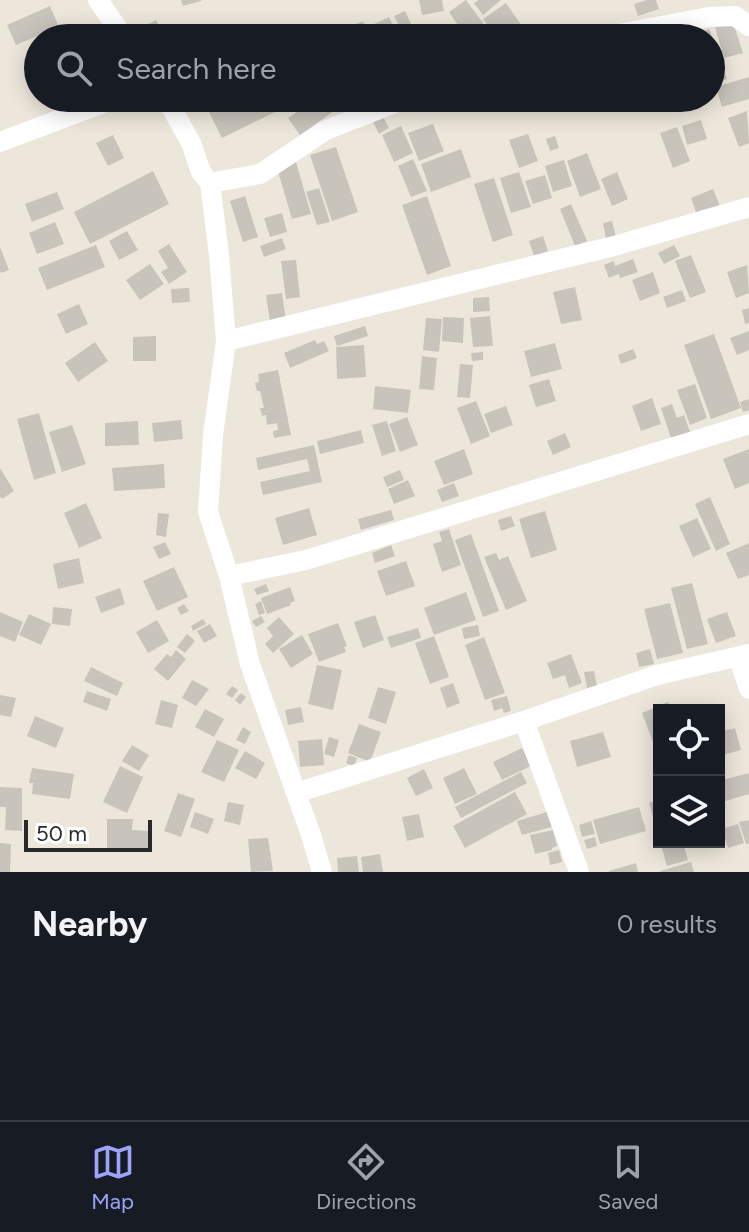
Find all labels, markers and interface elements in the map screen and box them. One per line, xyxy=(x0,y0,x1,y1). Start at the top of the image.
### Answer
search box xyxy=(24,24,725,112)
icon: search xyxy=(52,46,96,90)
text: Search here xyxy=(116,50,276,87)
map controls xyxy=(653,704,725,848)
button: locate xyxy=(653,704,725,776)
button: layers xyxy=(653,776,725,848)
scale bar xyxy=(24,816,152,852)
text: 50 m xyxy=(36,820,87,847)
text: Nearby xyxy=(32,904,147,945)
text: 0 results xyxy=(617,908,717,940)
tab: Map xyxy=(91,1140,135,1215)
tab: Directions xyxy=(316,1140,416,1215)
tab: Saved xyxy=(598,1140,658,1215)

